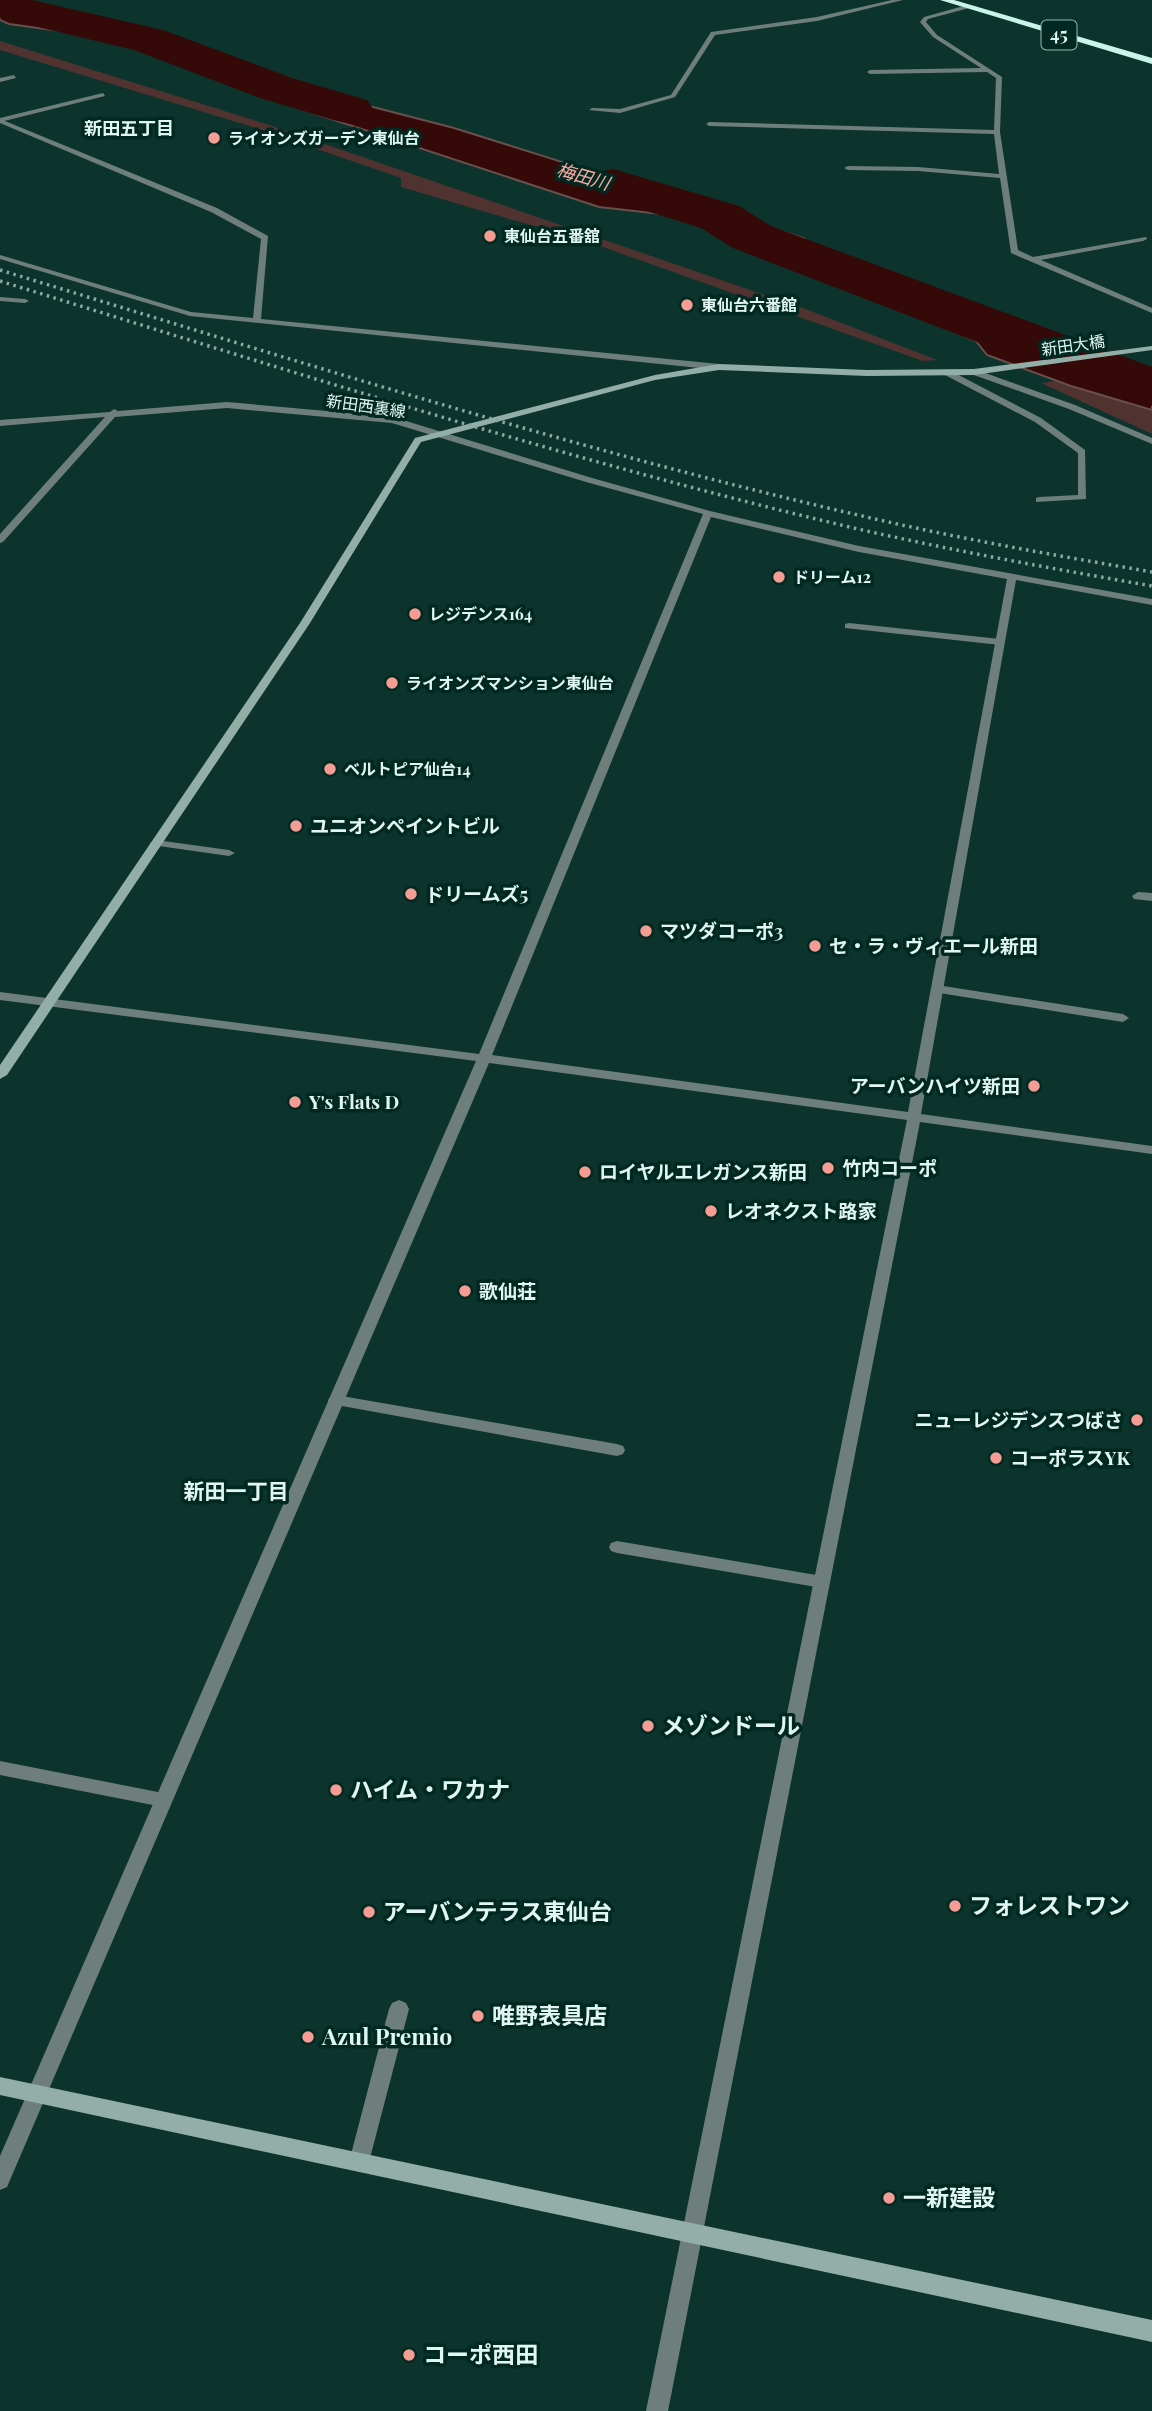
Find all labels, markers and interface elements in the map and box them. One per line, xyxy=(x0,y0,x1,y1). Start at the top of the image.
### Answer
road number: 45 xyxy=(1042,20,1076,50)
district label: 新田五丁目 xyxy=(84,116,174,140)
place label: ライオンズガーデン東仙台 xyxy=(228,127,420,148)
marker: ライオンズガーデン東仙台 xyxy=(206,130,222,146)
water label: 梅田川 xyxy=(554,157,614,196)
place label: 東仙台五番舘 xyxy=(504,225,600,246)
marker: 東仙台五番舘 xyxy=(482,228,498,244)
place label: 東仙台六番館 xyxy=(701,294,797,315)
marker: 東仙台六番館 xyxy=(679,297,695,313)
street label: 新田大橋 xyxy=(1040,330,1106,359)
street label: 新田西裏線 xyxy=(325,390,407,421)
place label: ドリーム12 xyxy=(793,566,871,587)
marker: ドリーム12 xyxy=(771,569,787,585)
place label: レジデンス164 xyxy=(429,603,532,624)
marker: レジデンス164 xyxy=(407,606,423,622)
place label: ライオンズマンション東仙台 xyxy=(406,672,614,693)
marker: ライオンズマンション東仙台 xyxy=(384,675,400,691)
place label: ベルトピア仙台14 xyxy=(344,758,471,779)
marker: ベルトピア仙台14 xyxy=(322,761,338,777)
place label: ユニオンペイントビル xyxy=(310,812,500,838)
marker: ユニオンペイントビル xyxy=(288,818,304,834)
place label: ドリームズ5 xyxy=(425,880,528,906)
marker: ドリームズ5 xyxy=(403,886,419,902)
place label: マツダコーポ3 xyxy=(660,917,783,943)
marker: マツダコーポ3 xyxy=(638,923,654,939)
place label: セ・ラ・ヴィエール新田 xyxy=(829,932,1038,958)
marker: セ・ラ・ヴィエール新田 xyxy=(807,938,823,954)
place label: アーバンハイツ新田 xyxy=(850,1072,1020,1098)
marker: アーバンハイツ新田 xyxy=(1026,1078,1042,1094)
place label: Y's Flats D xyxy=(308,1088,399,1114)
marker: Y's Flats D xyxy=(287,1094,303,1110)
place label: 竹内コーポ xyxy=(842,1154,937,1180)
place label: ロイヤルエレガンス新田 xyxy=(599,1158,807,1184)
marker: 竹内コーポ xyxy=(820,1160,836,1176)
marker: ロイヤルエレガンス新田 xyxy=(577,1164,593,1180)
place label: レオネクスト路家 xyxy=(725,1197,876,1223)
marker: レオネクスト路家 xyxy=(703,1203,719,1219)
place label: 歌仙荘 xyxy=(479,1277,536,1303)
marker: 歌仙荘 xyxy=(457,1283,473,1299)
place label: ニューレジデンスつばさ xyxy=(914,1406,1123,1432)
marker: ニューレジデンスつばさ xyxy=(1129,1412,1145,1428)
place label: コーポラスYK xyxy=(1010,1444,1130,1470)
marker: コーポラスYK xyxy=(988,1450,1004,1466)
district label: 新田一丁目 xyxy=(184,1476,289,1504)
place label: メゾンドール xyxy=(662,1709,800,1740)
marker: メゾンドール xyxy=(640,1718,656,1734)
place label: ハイム・ワカナ xyxy=(350,1773,510,1804)
marker: ハイム・ワカナ xyxy=(328,1782,344,1798)
place label: フォレストワン xyxy=(969,1889,1130,1920)
place label: アーバンテラス東仙台 xyxy=(383,1895,612,1926)
marker: フォレストワン xyxy=(947,1898,963,1914)
marker: アーバンテラス東仙台 xyxy=(361,1904,377,1920)
place label: 唯野表具店 xyxy=(492,1999,607,2030)
marker: 唯野表具店 xyxy=(470,2008,486,2024)
place label: Azul Premio xyxy=(321,2020,452,2051)
marker: Azul Premio xyxy=(300,2029,316,2045)
place label: 一新建設 xyxy=(903,2181,995,2212)
marker: 一新建設 xyxy=(881,2190,897,2206)
place label: コーポ西田 xyxy=(423,2338,538,2369)
marker: コーポ西田 xyxy=(401,2347,417,2363)

